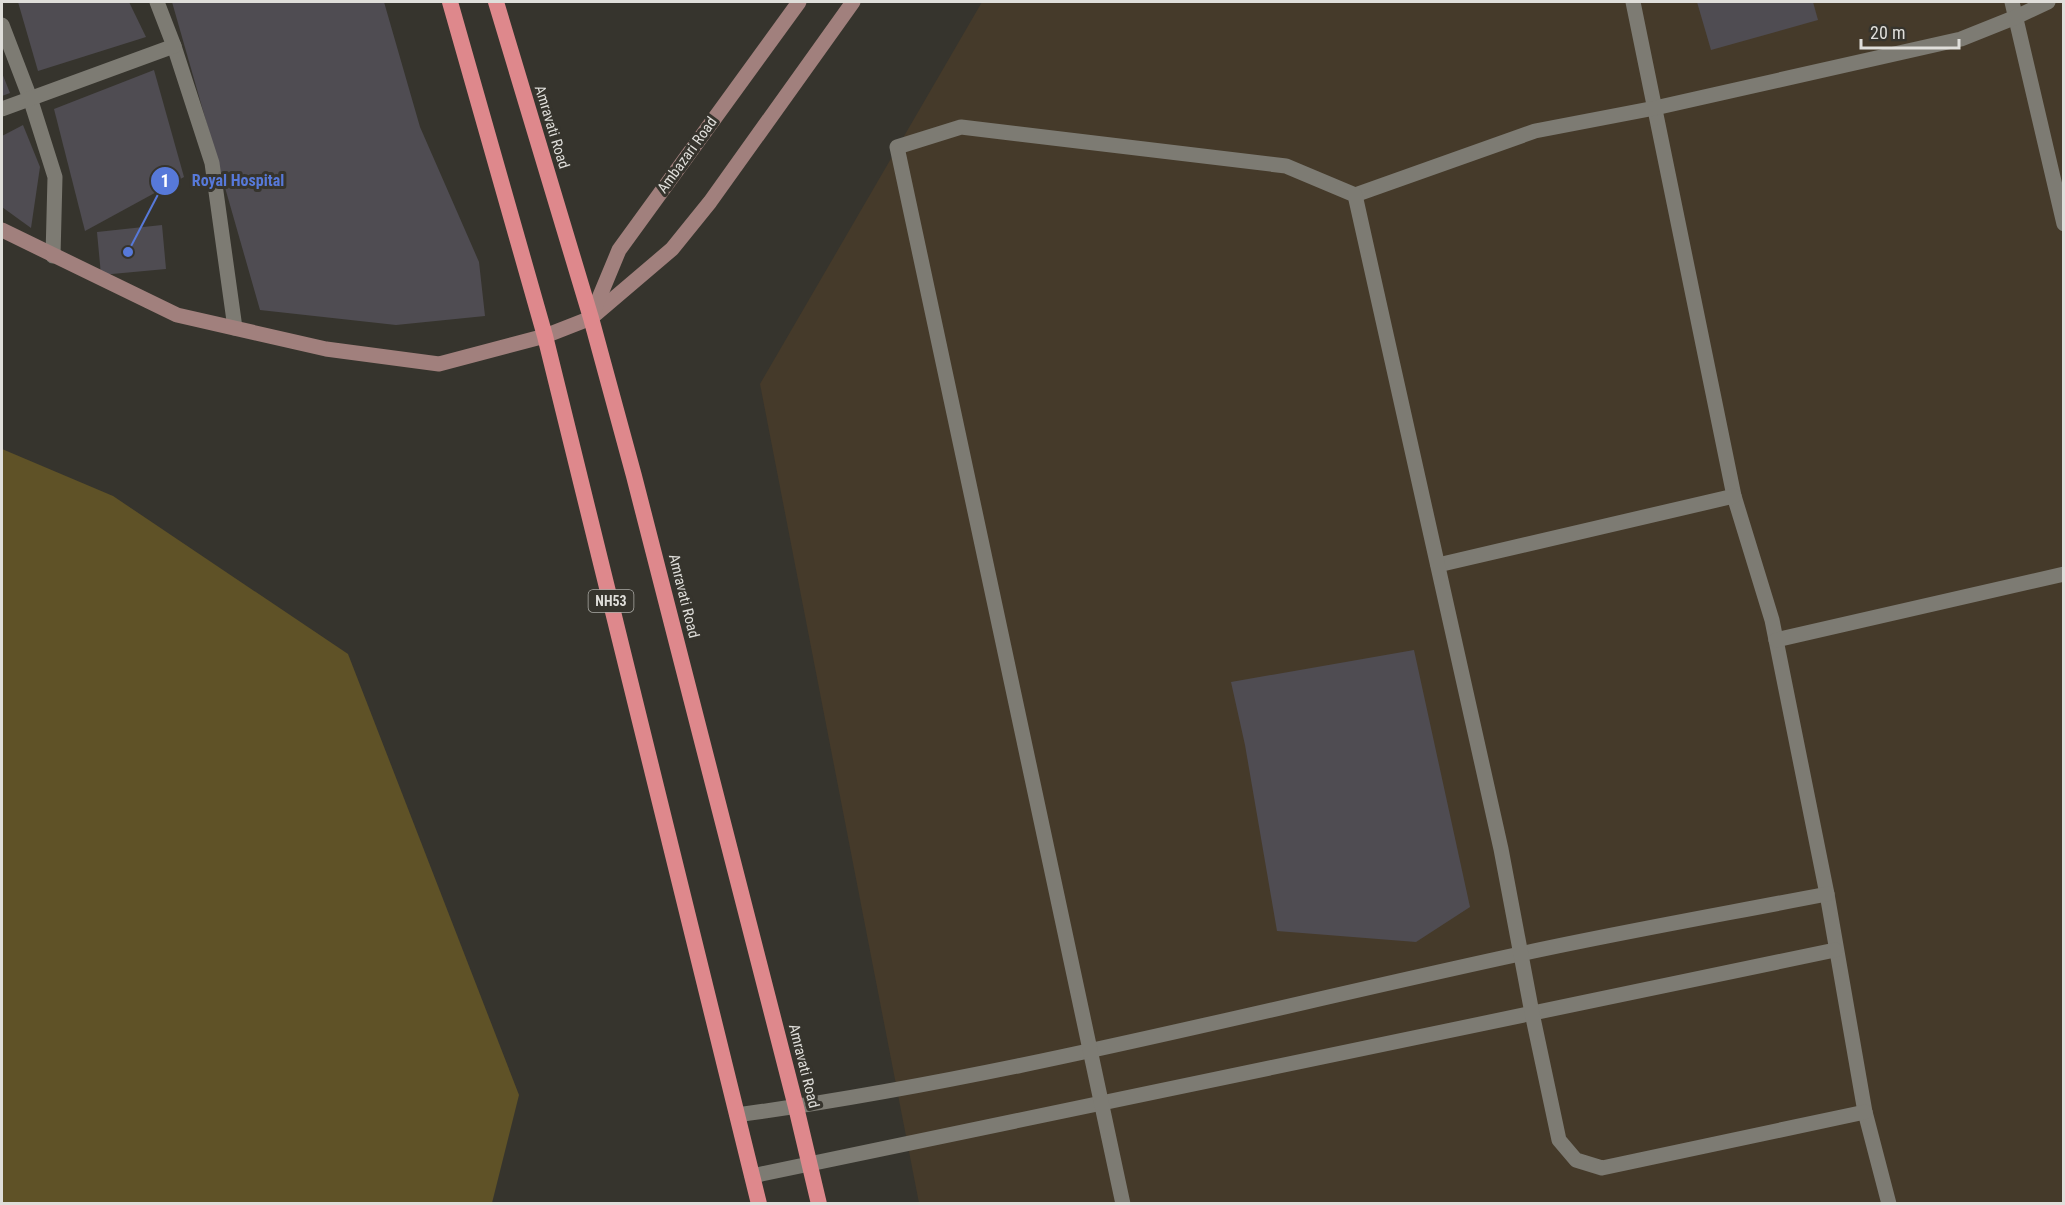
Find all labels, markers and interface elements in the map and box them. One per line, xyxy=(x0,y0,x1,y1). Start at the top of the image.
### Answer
scale bar xyxy=(1861,12,1958,50)
text: 20 m xyxy=(1870,22,1905,43)
street label: Amravati Road xyxy=(531,83,573,171)
street label: Ambazari Road xyxy=(653,113,721,197)
callout: Royal Hospital xyxy=(150,164,296,198)
text: 1 xyxy=(160,170,170,191)
text: Royal Hospital xyxy=(192,171,284,190)
street label: Amravati Road xyxy=(665,552,703,640)
road number: NH53 xyxy=(588,590,634,612)
street label: Amravati Road xyxy=(785,1022,823,1110)

